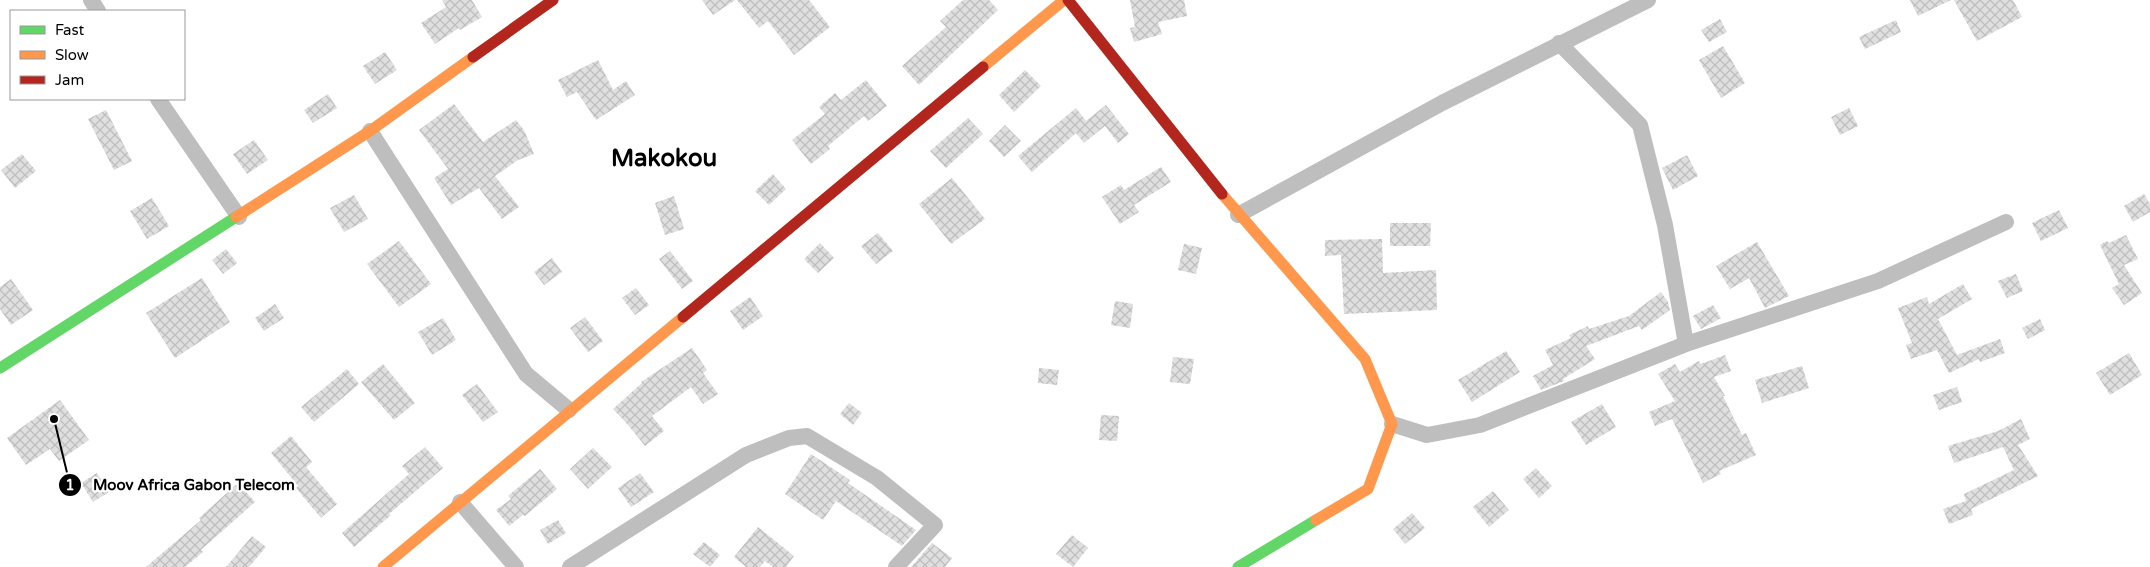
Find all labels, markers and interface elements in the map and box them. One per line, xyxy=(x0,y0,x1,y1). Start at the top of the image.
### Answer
legend xyxy=(10,10,185,100)
text: Fast xyxy=(55,21,85,39)
text: Slow xyxy=(55,46,89,64)
text: Jam xyxy=(55,71,84,89)
district label: Makokou xyxy=(611,144,717,173)
callout: Moov Africa Gabon Telecom xyxy=(58,470,305,500)
text: 1 xyxy=(65,476,75,494)
text: Moov Africa Gabon Telecom xyxy=(93,476,295,494)

